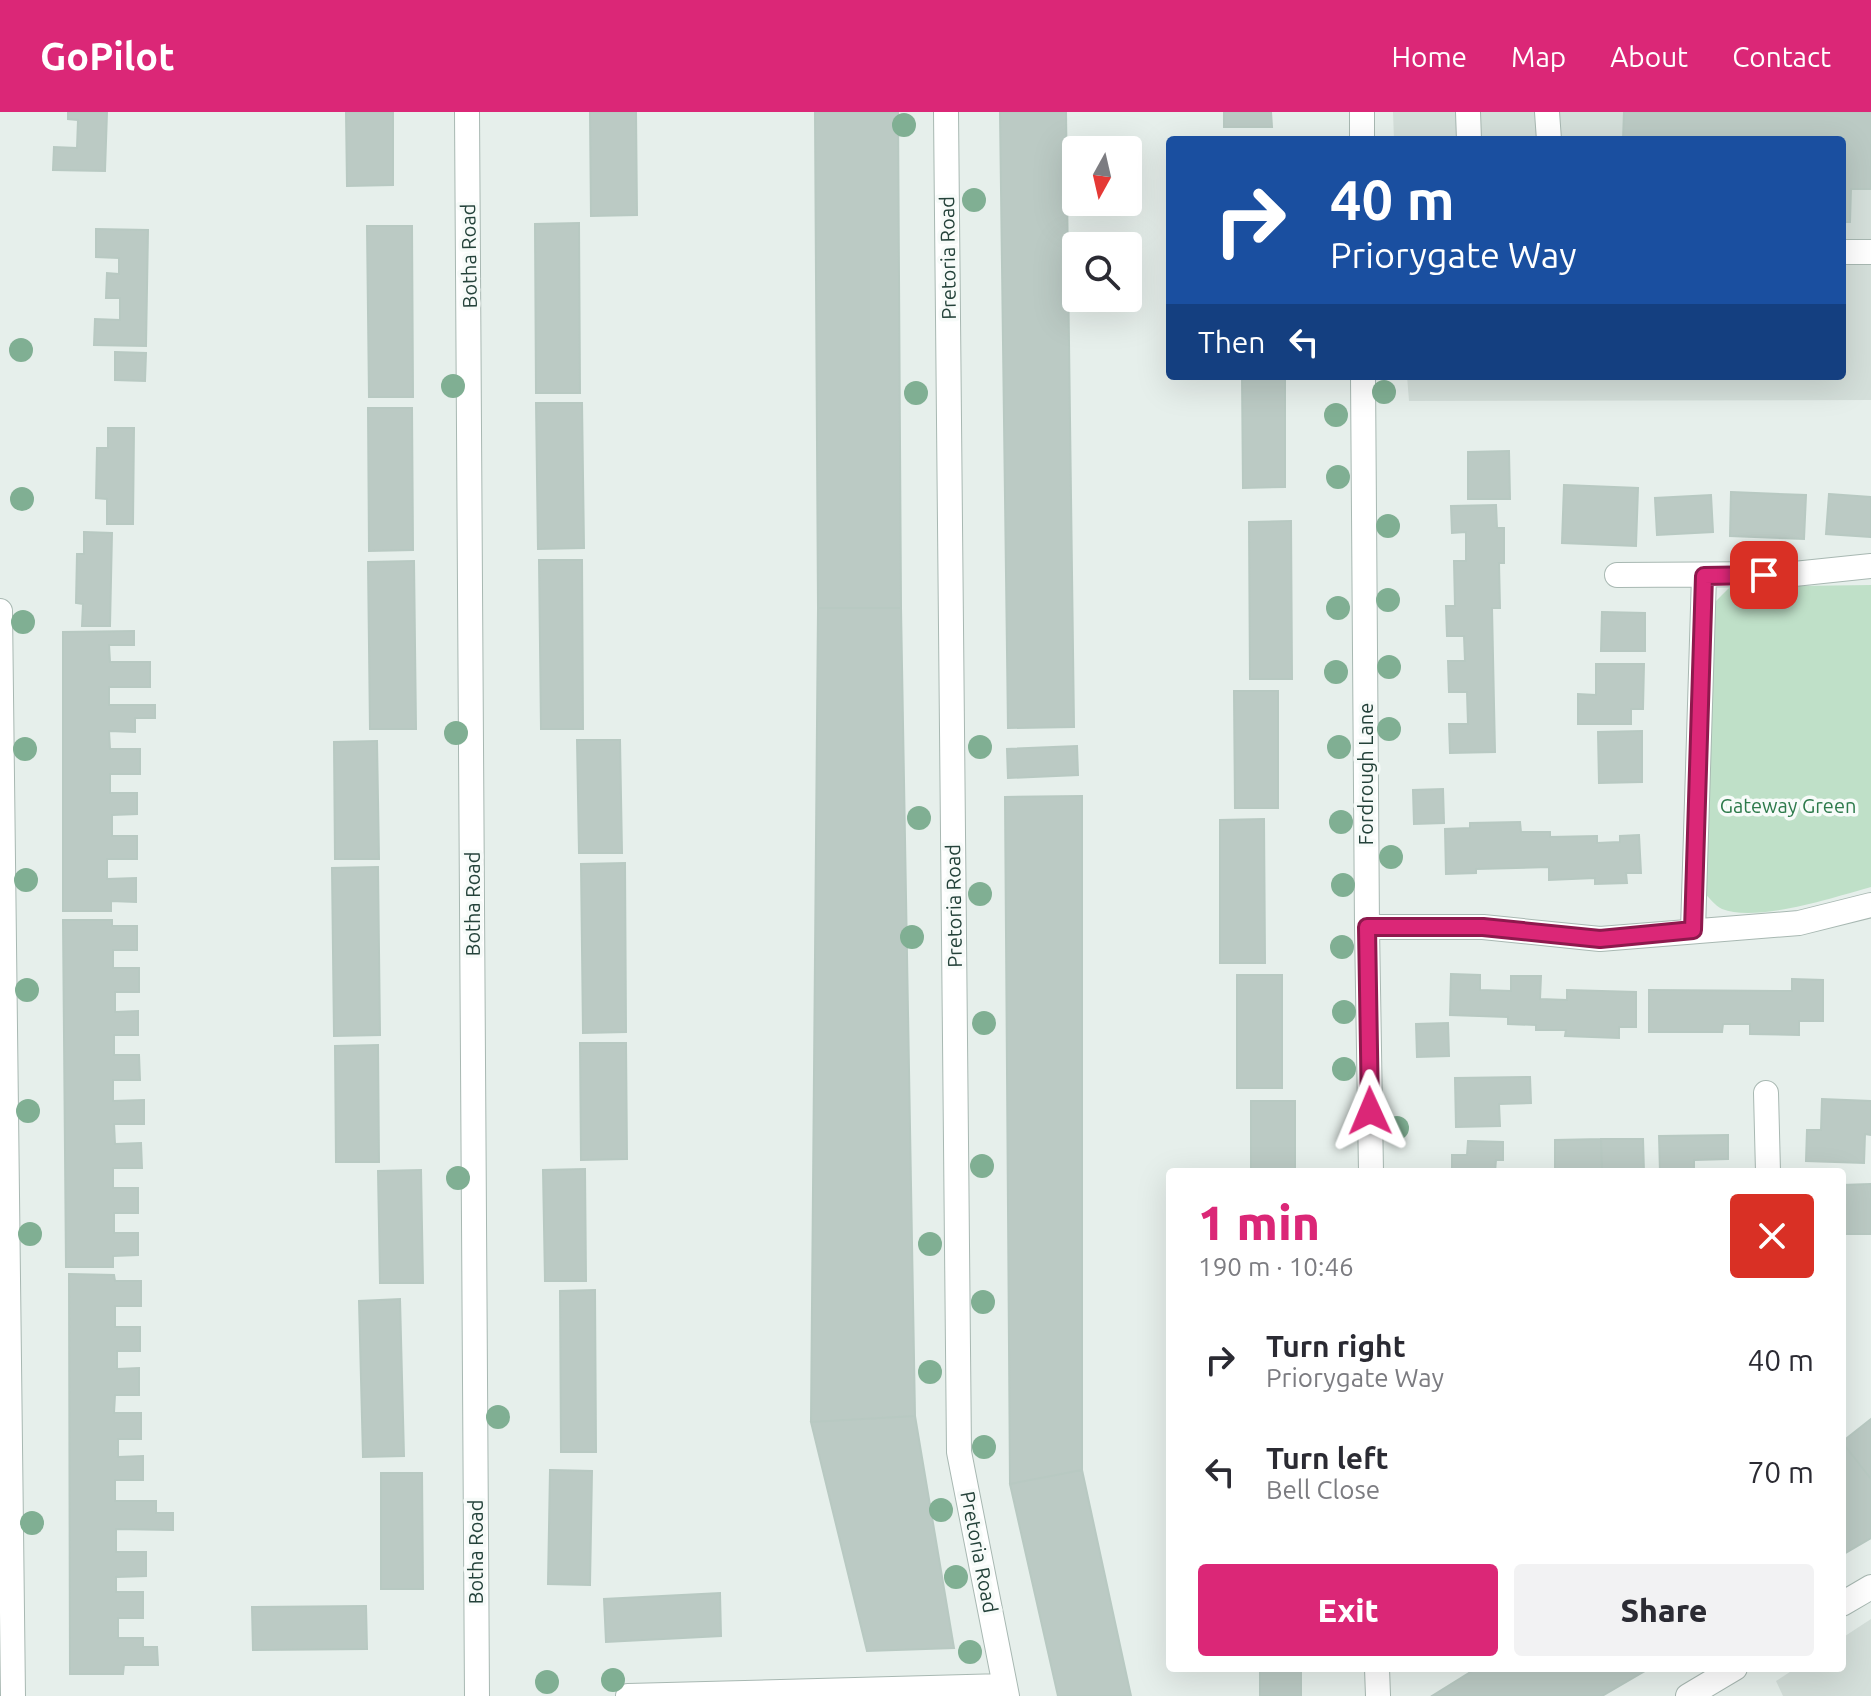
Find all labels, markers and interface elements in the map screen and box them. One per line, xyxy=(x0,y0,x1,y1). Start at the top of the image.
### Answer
text: GoPilot xyxy=(40,35,175,77)
text: Home xyxy=(1392,41,1467,72)
text: Map xyxy=(1511,41,1566,72)
text: About xyxy=(1610,41,1688,72)
text: Contact xyxy=(1732,41,1831,72)
north arrow xyxy=(1062,136,1142,216)
map controls xyxy=(1062,136,1142,312)
icon: right xyxy=(1198,168,1302,272)
text: 40 m xyxy=(1330,168,1455,231)
street label: Pretoria Road xyxy=(935,196,960,320)
street label: Botha Road xyxy=(456,203,481,309)
button: search xyxy=(1062,232,1142,312)
text: Priorygate Way xyxy=(1330,234,1577,275)
icon: left xyxy=(1282,320,1326,364)
text: Then xyxy=(1198,325,1266,359)
pin xyxy=(1730,541,1798,609)
icon: arrive xyxy=(1742,553,1786,597)
street label: Fordrough Lane xyxy=(1354,703,1377,845)
park label: Gateway Green xyxy=(1720,794,1856,817)
street label: Pretoria Road xyxy=(941,844,966,968)
street label: Botha Road xyxy=(461,852,484,956)
position arrow xyxy=(1328,1069,1412,1153)
button: close xyxy=(1730,1194,1814,1278)
text: 1 min xyxy=(1198,1195,1320,1249)
text: 190 m · 10:46 xyxy=(1198,1252,1354,1281)
text: Turn right xyxy=(1266,1329,1406,1363)
icon: right xyxy=(1198,1338,1242,1382)
text: 40 m xyxy=(1747,1343,1814,1377)
text: Priorygate Way xyxy=(1266,1363,1444,1392)
text: Turn left xyxy=(1266,1441,1388,1475)
icon: left xyxy=(1198,1450,1242,1494)
text: 70 m xyxy=(1747,1455,1814,1489)
text: Bell Close xyxy=(1266,1475,1380,1504)
street label: Pretoria Road xyxy=(956,1489,1003,1615)
street label: Botha Road xyxy=(464,1500,487,1604)
button: Exit xyxy=(1198,1564,1498,1656)
button: Share xyxy=(1514,1564,1814,1656)

